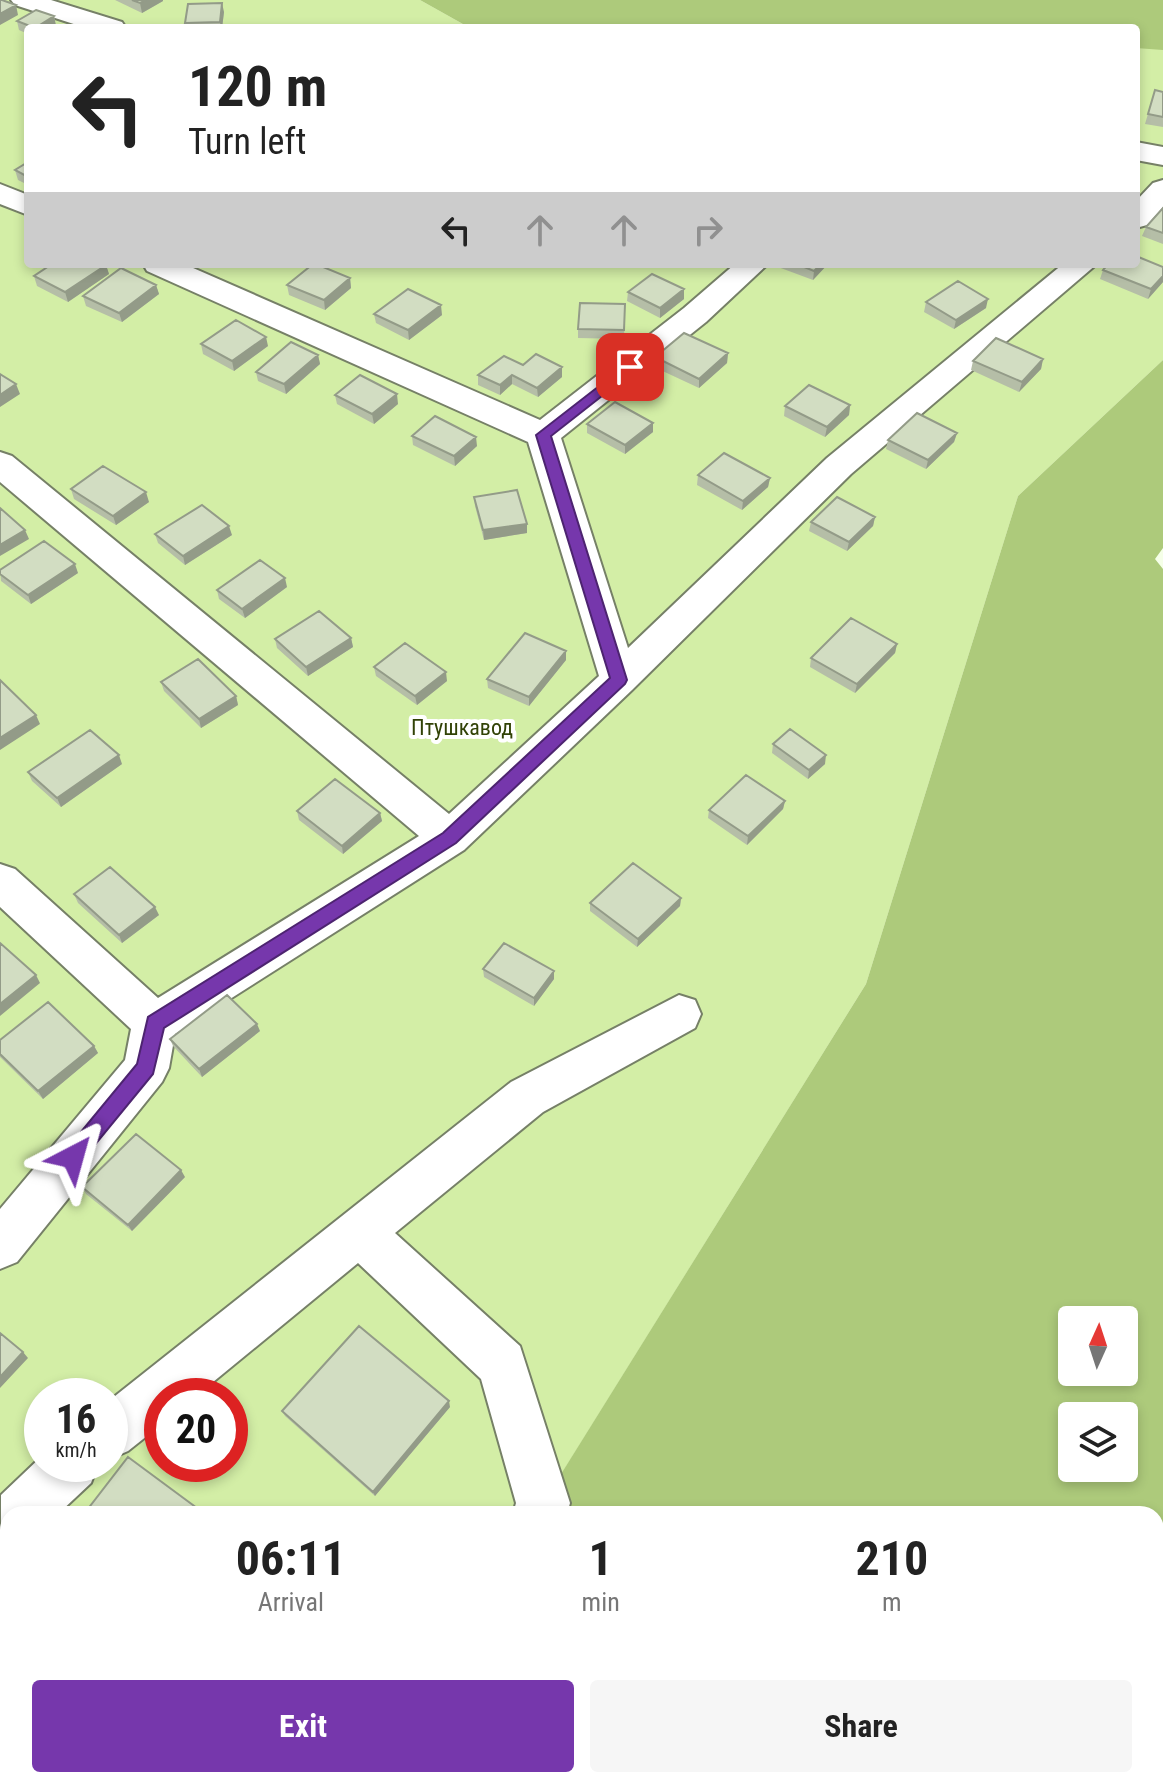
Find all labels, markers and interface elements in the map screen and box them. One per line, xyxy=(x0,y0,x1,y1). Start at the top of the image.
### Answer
text: 120 m xyxy=(188,54,327,120)
icon: left xyxy=(56,56,160,160)
text: Turn left xyxy=(188,121,306,163)
icon: left xyxy=(434,208,478,252)
icon: ahead xyxy=(518,208,562,252)
icon: ahead xyxy=(602,208,646,252)
icon: right xyxy=(686,208,730,252)
pin xyxy=(596,333,664,401)
icon: arrive xyxy=(608,345,652,389)
park label: Птушкавод xyxy=(411,715,513,740)
position arrow xyxy=(31,1115,115,1199)
north arrow xyxy=(1058,1306,1138,1386)
map controls xyxy=(1058,1306,1138,1482)
speed limit sign: 20 xyxy=(144,1378,248,1482)
text: 16 xyxy=(56,1396,96,1443)
button: layers xyxy=(1058,1402,1138,1482)
text: km/h xyxy=(55,1438,97,1462)
text: 06:11 xyxy=(236,1530,346,1587)
text: 1 xyxy=(589,1530,613,1587)
text: 210 xyxy=(855,1530,928,1587)
text: Arrival xyxy=(258,1587,324,1617)
text: min xyxy=(582,1587,620,1617)
text: m xyxy=(882,1587,902,1617)
button: Exit xyxy=(32,1680,574,1772)
button: Share xyxy=(590,1680,1132,1772)

